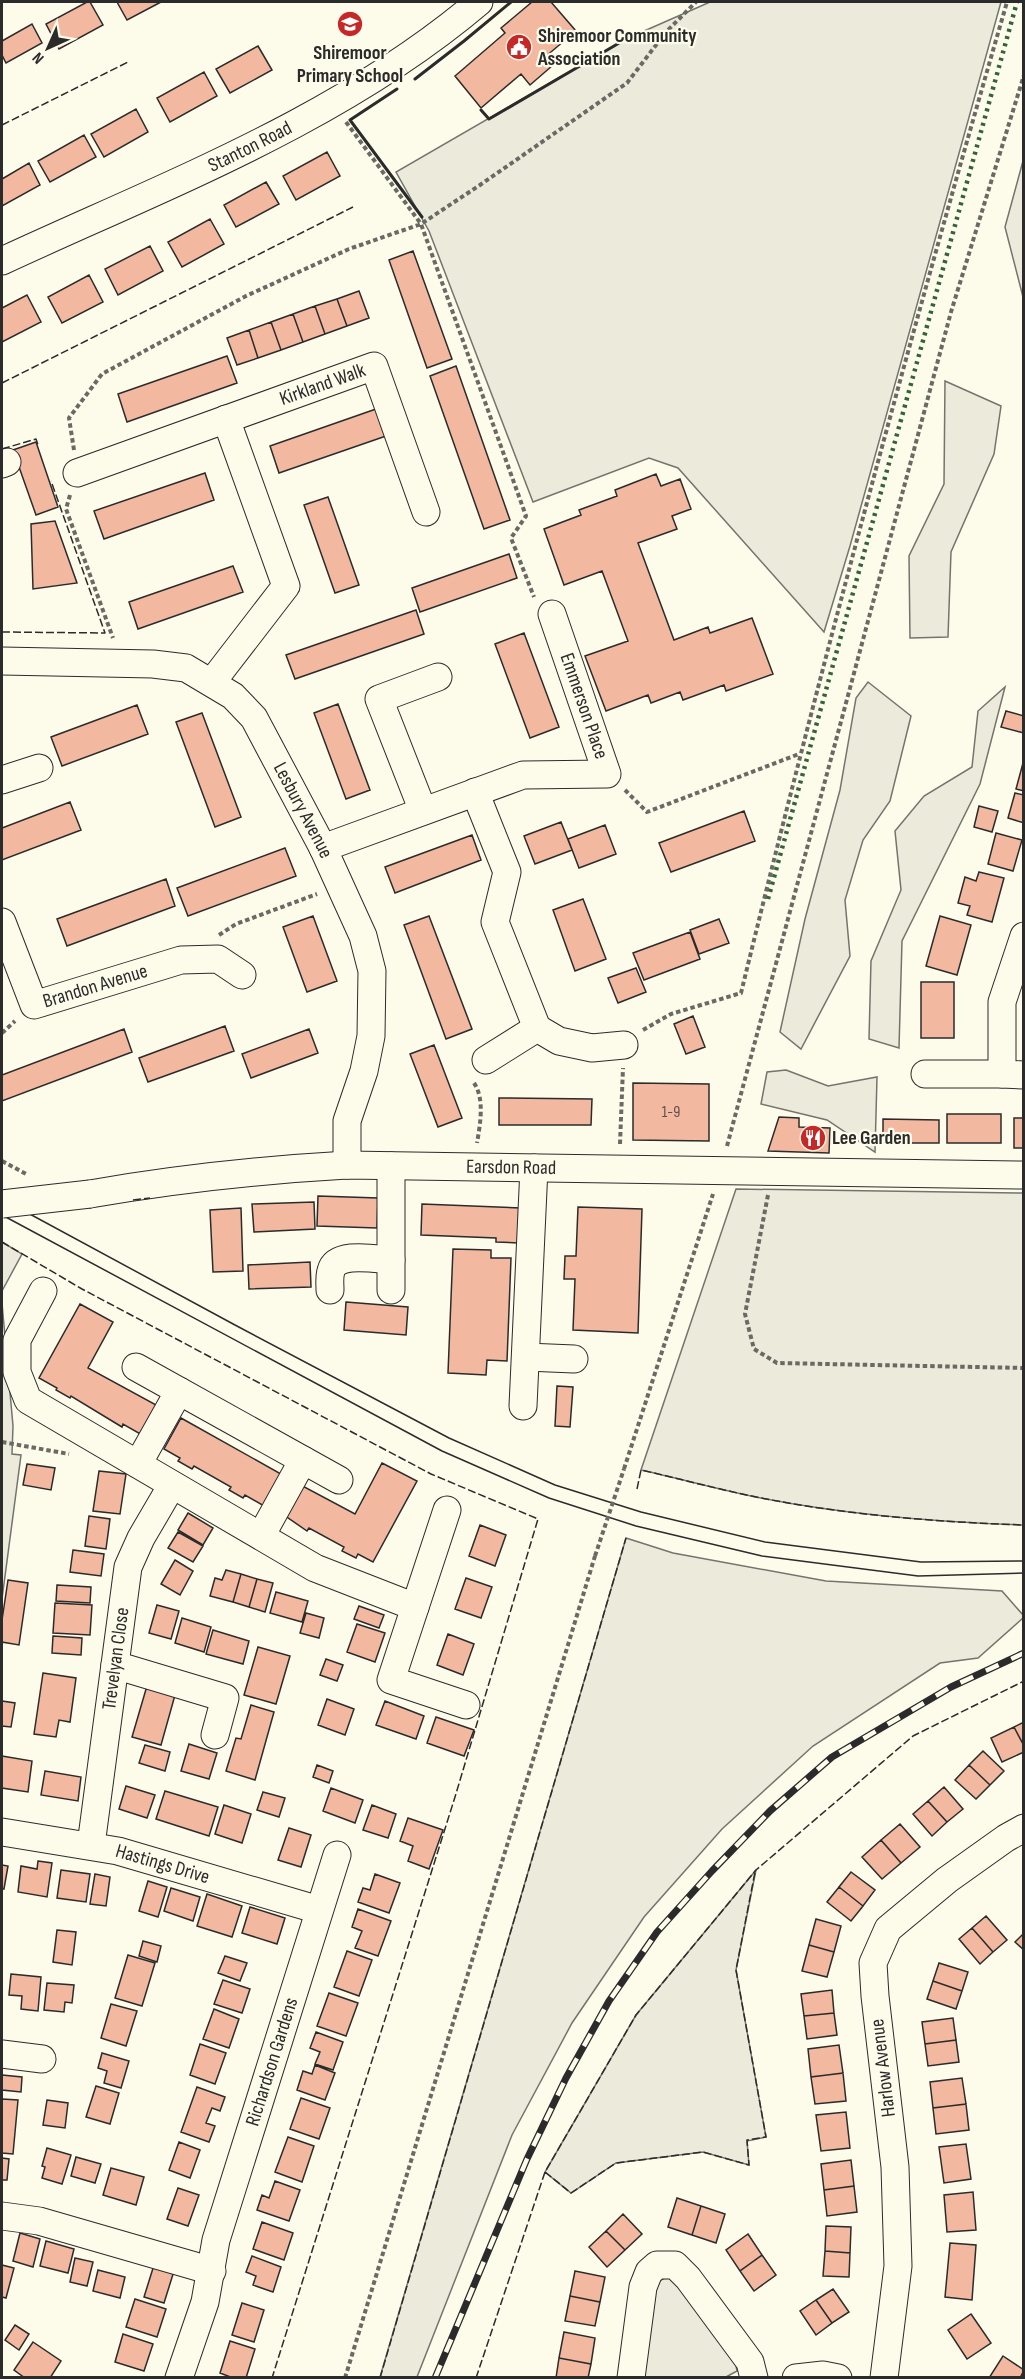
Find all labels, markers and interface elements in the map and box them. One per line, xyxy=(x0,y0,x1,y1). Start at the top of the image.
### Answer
school or university icon: Shiremoor Primary School xyxy=(335,9,365,39)
north arrow xyxy=(18,18,78,78)
place label: Shiremoor Community Association xyxy=(537,24,697,71)
public building icon: Shiremoor Community Association xyxy=(504,32,534,62)
place label: Shiremoor Primary School xyxy=(297,41,403,88)
text: N xyxy=(29,48,48,67)
street label: Stanton Road xyxy=(204,116,296,178)
street label: Kirkland Walk xyxy=(276,358,369,411)
street label: Emmerson Place xyxy=(555,650,613,762)
street label: Lesbury Avenue xyxy=(268,758,338,862)
street label: Brandon Avenue xyxy=(40,959,150,1014)
house number: 1-9 xyxy=(662,1103,680,1122)
restaurant icon: Lee Garden xyxy=(798,1123,828,1153)
place label: Lee Garden xyxy=(832,1126,911,1150)
street label: Earsdon Road xyxy=(466,1155,556,1180)
street label: Trevelyan Close xyxy=(97,1606,135,1711)
street label: Hastings Drive xyxy=(113,1839,212,1889)
street label: Richardson Gardens xyxy=(241,1995,303,2129)
street label: Harlow Avenue xyxy=(865,2017,901,2119)

